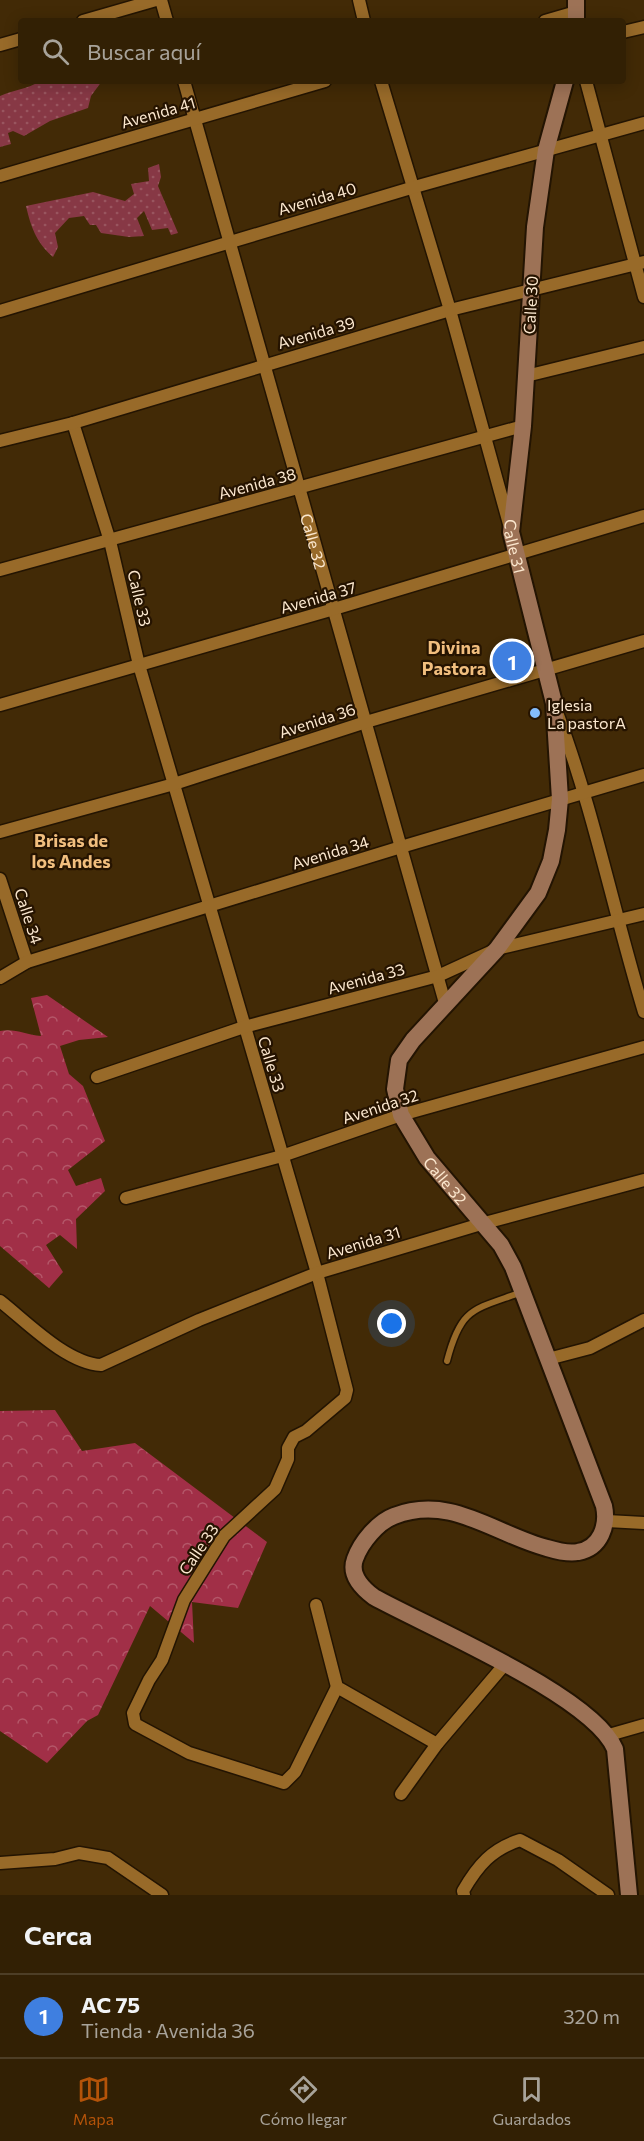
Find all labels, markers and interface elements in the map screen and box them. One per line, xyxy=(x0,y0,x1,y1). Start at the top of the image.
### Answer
search box xyxy=(18,18,626,84)
icon: search xyxy=(39,35,72,68)
text: Buscar aquí xyxy=(87,38,201,65)
street label: Avenida 41 xyxy=(119,92,197,132)
street label: Avenida 40 xyxy=(276,178,358,218)
street label: Calle 30 xyxy=(519,275,541,335)
street label: Avenida 39 xyxy=(275,312,357,352)
street label: Avenida 38 xyxy=(216,464,298,502)
street label: Calle 32 xyxy=(297,511,331,571)
street label: Calle 31 xyxy=(501,518,530,575)
street label: Calle 33 xyxy=(124,568,156,628)
street label: Avenida 37 xyxy=(278,577,358,617)
district label: Divina Pastora xyxy=(422,636,486,679)
pin: 1 xyxy=(492,638,532,684)
place label: Iglesia La pastorA xyxy=(547,695,626,732)
street label: Avenida 36 xyxy=(276,699,358,741)
marker: Iglesia La pastorA xyxy=(528,706,542,720)
district label: Brisas de los Andes xyxy=(31,829,111,872)
street label: Avenida 34 xyxy=(289,831,371,873)
street label: Calle 34 xyxy=(11,886,47,947)
street label: Avenida 33 xyxy=(325,959,407,997)
street label: Calle 33 xyxy=(255,1034,289,1094)
street label: Avenida 32 xyxy=(340,1085,420,1127)
street label: Calle 32 xyxy=(420,1152,472,1208)
street label: Avenida 31 xyxy=(324,1222,402,1262)
your location xyxy=(377,1309,406,1338)
street label: Calle 33 xyxy=(174,1520,222,1578)
text: Cerca xyxy=(24,1919,92,1950)
text: AC 75 xyxy=(81,1991,140,2018)
text: 1 xyxy=(39,2004,48,2028)
text: 320 m xyxy=(563,2004,620,2028)
text: Tienda · Avenida 36 xyxy=(81,2018,255,2042)
tab: Mapa xyxy=(73,2073,114,2128)
tab: Cómo llegar xyxy=(260,2073,347,2128)
tab: Guardados xyxy=(492,2073,571,2128)

